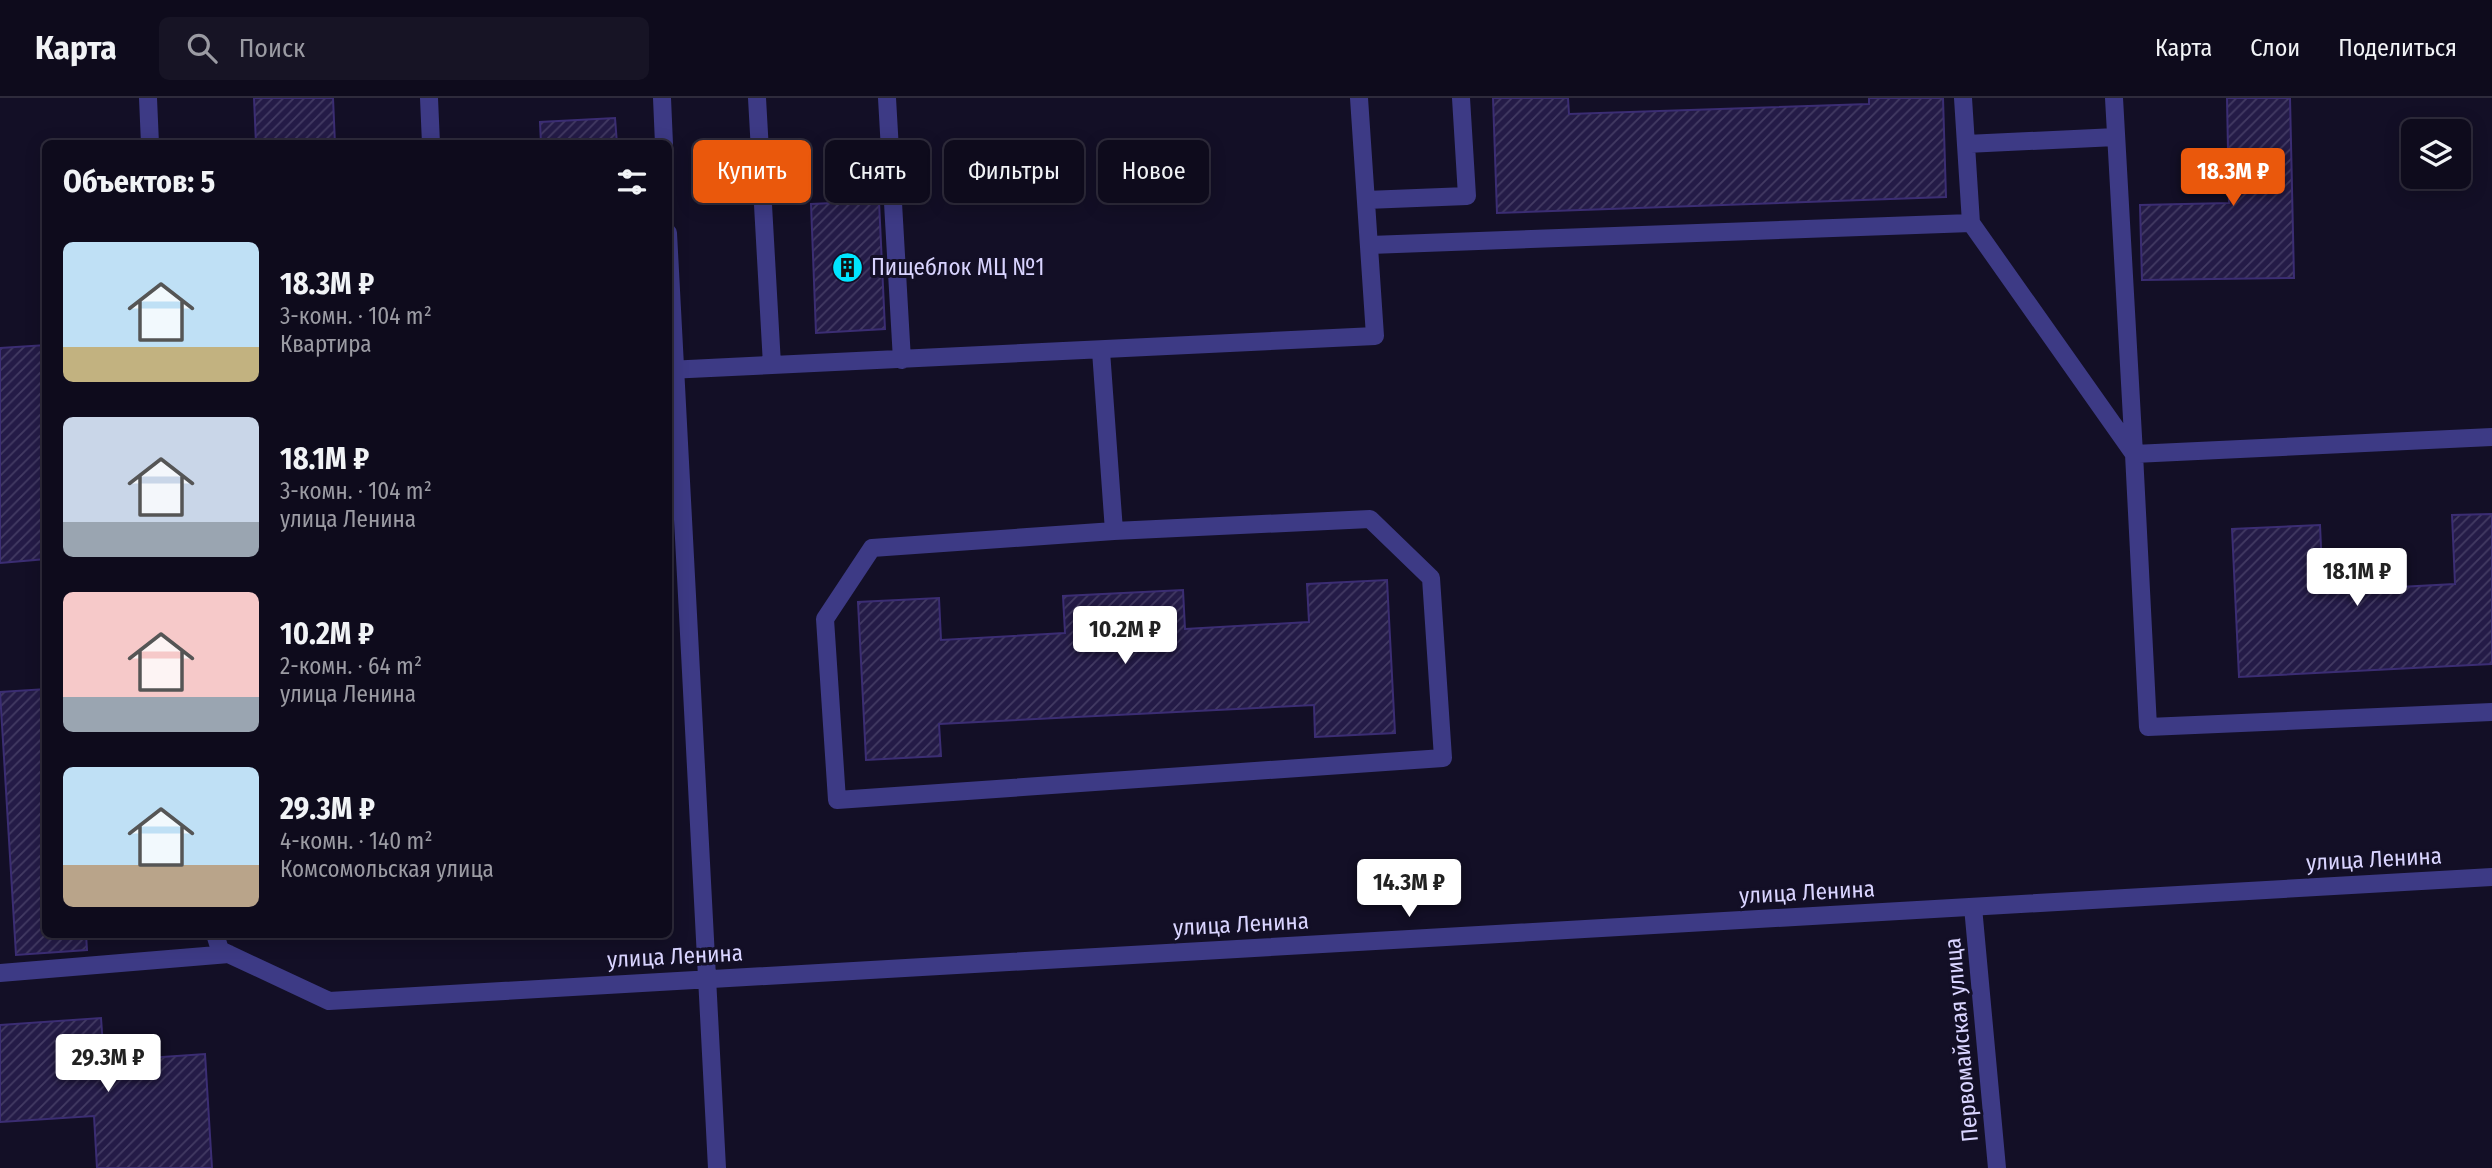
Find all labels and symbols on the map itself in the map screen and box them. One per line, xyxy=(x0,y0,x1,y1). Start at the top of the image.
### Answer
pin: 18.3M ₽ xyxy=(2168,148,2298,208)
building icon: Пищеблок МЦ №1 xyxy=(831,250,865,284)
place label: Пищеблок МЦ №1 xyxy=(871,253,1044,281)
pin: 18.1M ₽ xyxy=(2292,548,2422,608)
pin: 10.2M ₽ xyxy=(1060,606,1190,666)
street label: улица Ленина xyxy=(2305,841,2443,877)
pin: 14.3M ₽ xyxy=(1344,860,1474,919)
street label: улица Ленина xyxy=(1738,874,1876,910)
street label: улица Ленина xyxy=(1172,906,1310,942)
street label: Первомайская улица xyxy=(1938,937,1984,1143)
street label: улица Ленина xyxy=(606,938,744,974)
pin: 29.3M ₽ xyxy=(43,1034,173,1094)

